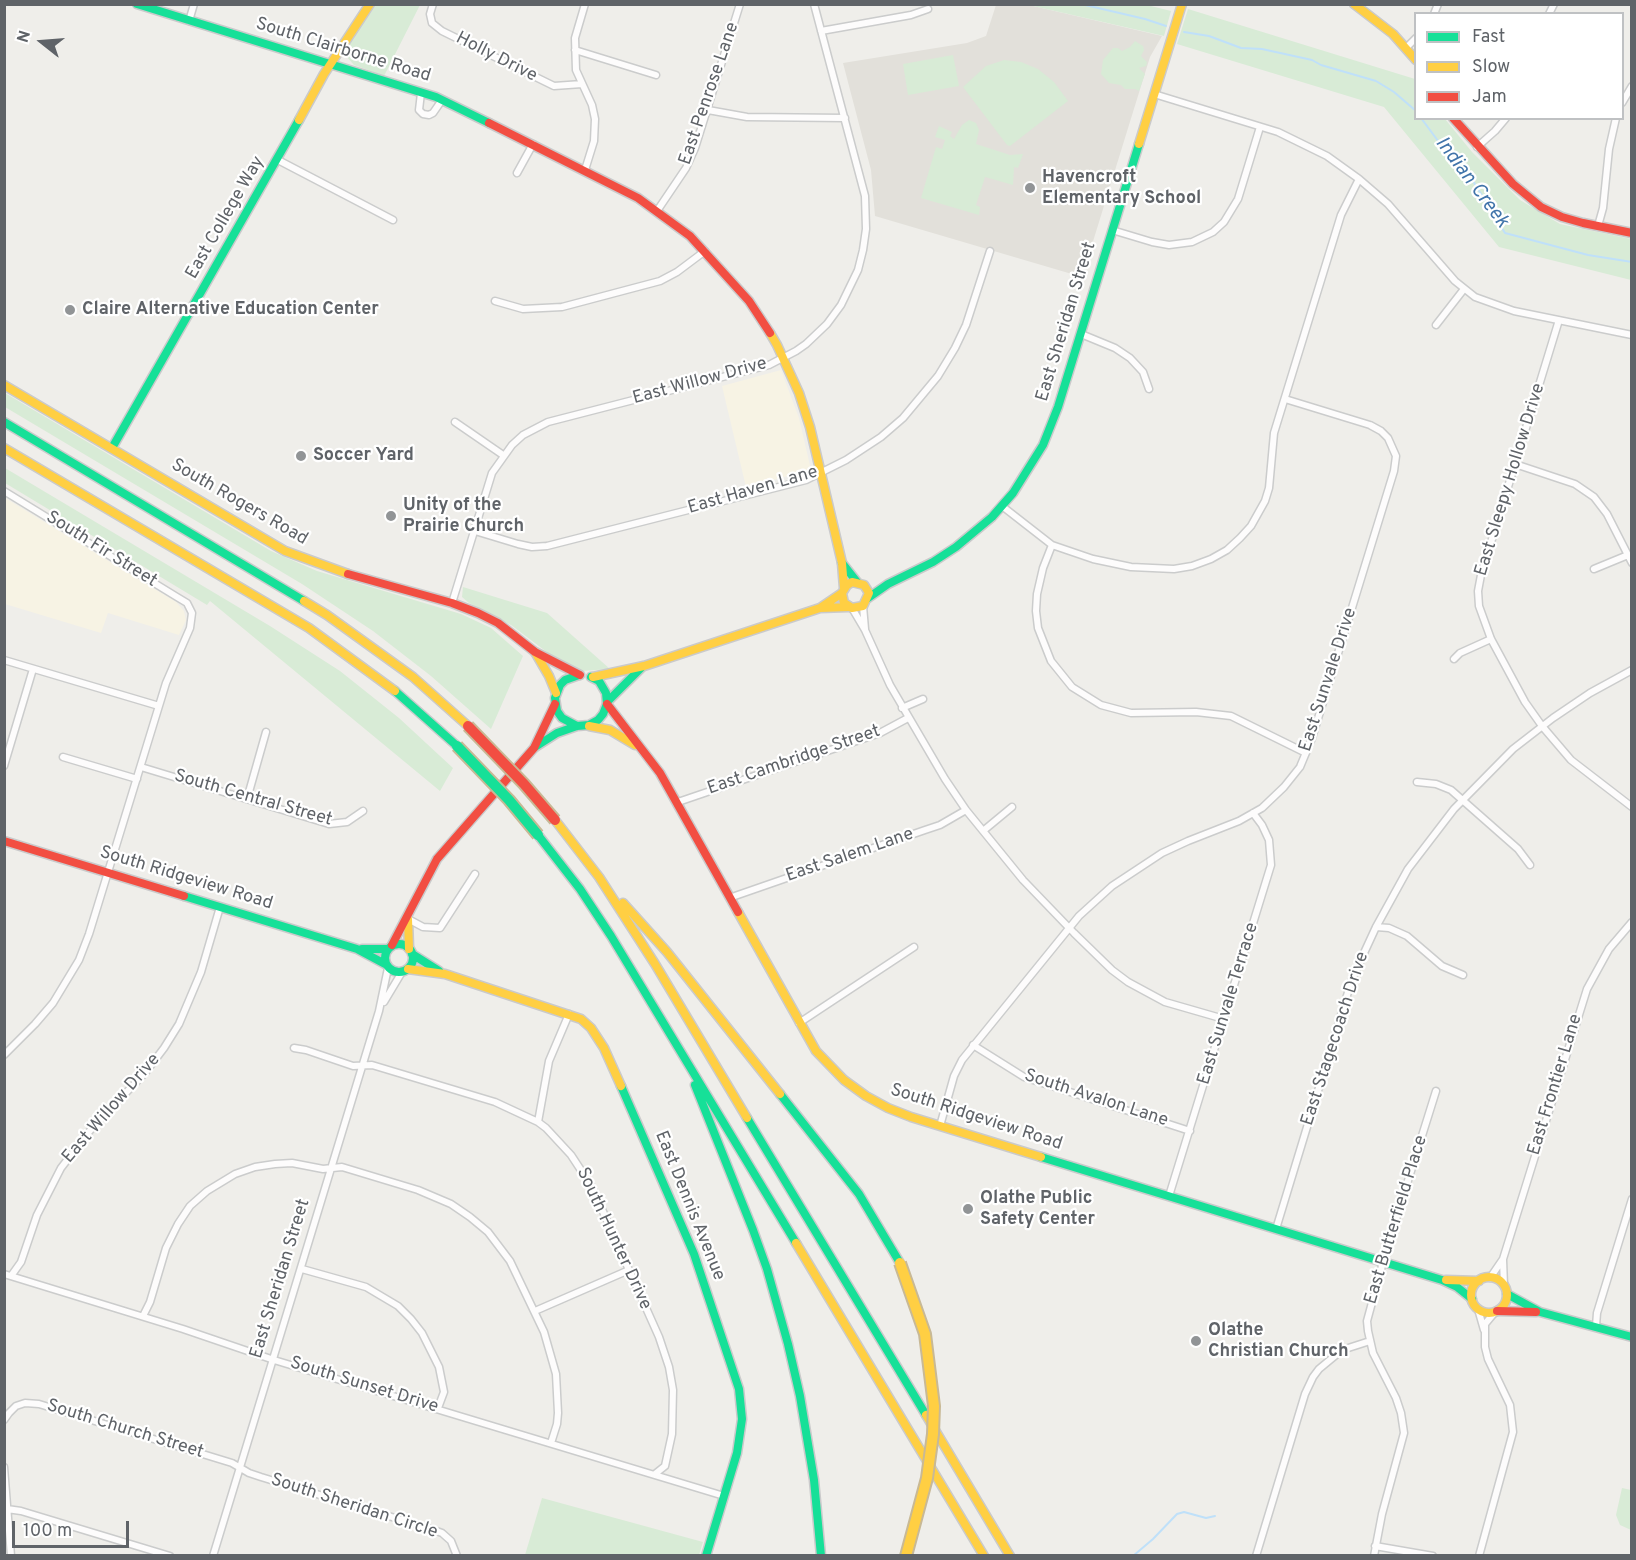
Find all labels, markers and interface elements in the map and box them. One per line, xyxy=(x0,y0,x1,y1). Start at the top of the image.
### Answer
north arrow xyxy=(12,12,72,72)
legend xyxy=(1414,12,1624,120)
street label: South Clairborne Road xyxy=(253,14,433,88)
street label: East Penrose Lane xyxy=(675,20,745,168)
text: Fast xyxy=(1472,26,1505,49)
text: N xyxy=(14,28,36,45)
street label: Holly Drive xyxy=(452,28,540,88)
text: Slow xyxy=(1472,56,1510,79)
text: Jam xyxy=(1472,86,1507,109)
water label: Indian Creek xyxy=(1429,133,1513,233)
street label: East College Way xyxy=(182,153,270,283)
place label: Havencroft Elementary School xyxy=(1042,167,1201,210)
marker: Havencroft Elementary School xyxy=(1023,181,1037,195)
street label: East Sheridan Street xyxy=(1032,240,1102,404)
place label: Claire Alternative Education Center xyxy=(82,299,379,321)
marker: Claire Alternative Education Center xyxy=(63,303,77,317)
street label: East Willow Drive xyxy=(630,354,770,410)
street label: East Sleepy Hollow Drive xyxy=(1471,381,1551,579)
place label: Soccer Yard xyxy=(313,445,414,467)
marker: Soccer Yard xyxy=(294,449,308,463)
street label: South Rogers Road xyxy=(167,455,311,551)
street label: East Haven Lane xyxy=(686,462,820,520)
place label: Unity of the Prairie Church xyxy=(403,495,524,538)
street label: South Fir Street xyxy=(41,507,161,593)
marker: Unity of the Prairie Church xyxy=(384,509,398,523)
street label: East Sunvale Drive xyxy=(1296,605,1362,755)
street label: East Cambridge Street xyxy=(705,721,883,801)
street label: South Central Street xyxy=(171,766,335,832)
street label: East Salem Lane xyxy=(783,824,917,888)
street label: South Ridgeview Road xyxy=(97,842,275,916)
street label: East Sunvale Terrace xyxy=(1194,920,1264,1088)
street label: East Stagecoach Drive xyxy=(1298,949,1374,1129)
street label: East Frontier Lane xyxy=(1524,1012,1588,1158)
street label: East Willow Drive xyxy=(59,1050,165,1168)
street label: South Avalon Lane xyxy=(1021,1066,1171,1132)
street label: South Ridgeview Road xyxy=(887,1080,1065,1156)
street label: East Dennis Avenue xyxy=(649,1128,729,1284)
street label: East Butterfield Place xyxy=(1361,1133,1433,1307)
street label: South Hunter Drive xyxy=(571,1164,655,1314)
place label: Olathe Public Safety Center xyxy=(980,1188,1095,1230)
street label: East Sheridan Street xyxy=(246,1197,316,1361)
marker: Olathe Public Safety Center xyxy=(961,1202,975,1216)
place label: Olathe Christian Church xyxy=(1208,1320,1349,1362)
marker: Olathe Christian Church xyxy=(1189,1334,1203,1348)
street label: South Sunset Drive xyxy=(287,1353,441,1419)
street label: South Church Street xyxy=(44,1396,206,1464)
street label: South Sheridan Circle xyxy=(268,1470,440,1544)
scale bar xyxy=(15,1509,132,1547)
text: 100 m xyxy=(23,1520,72,1543)

